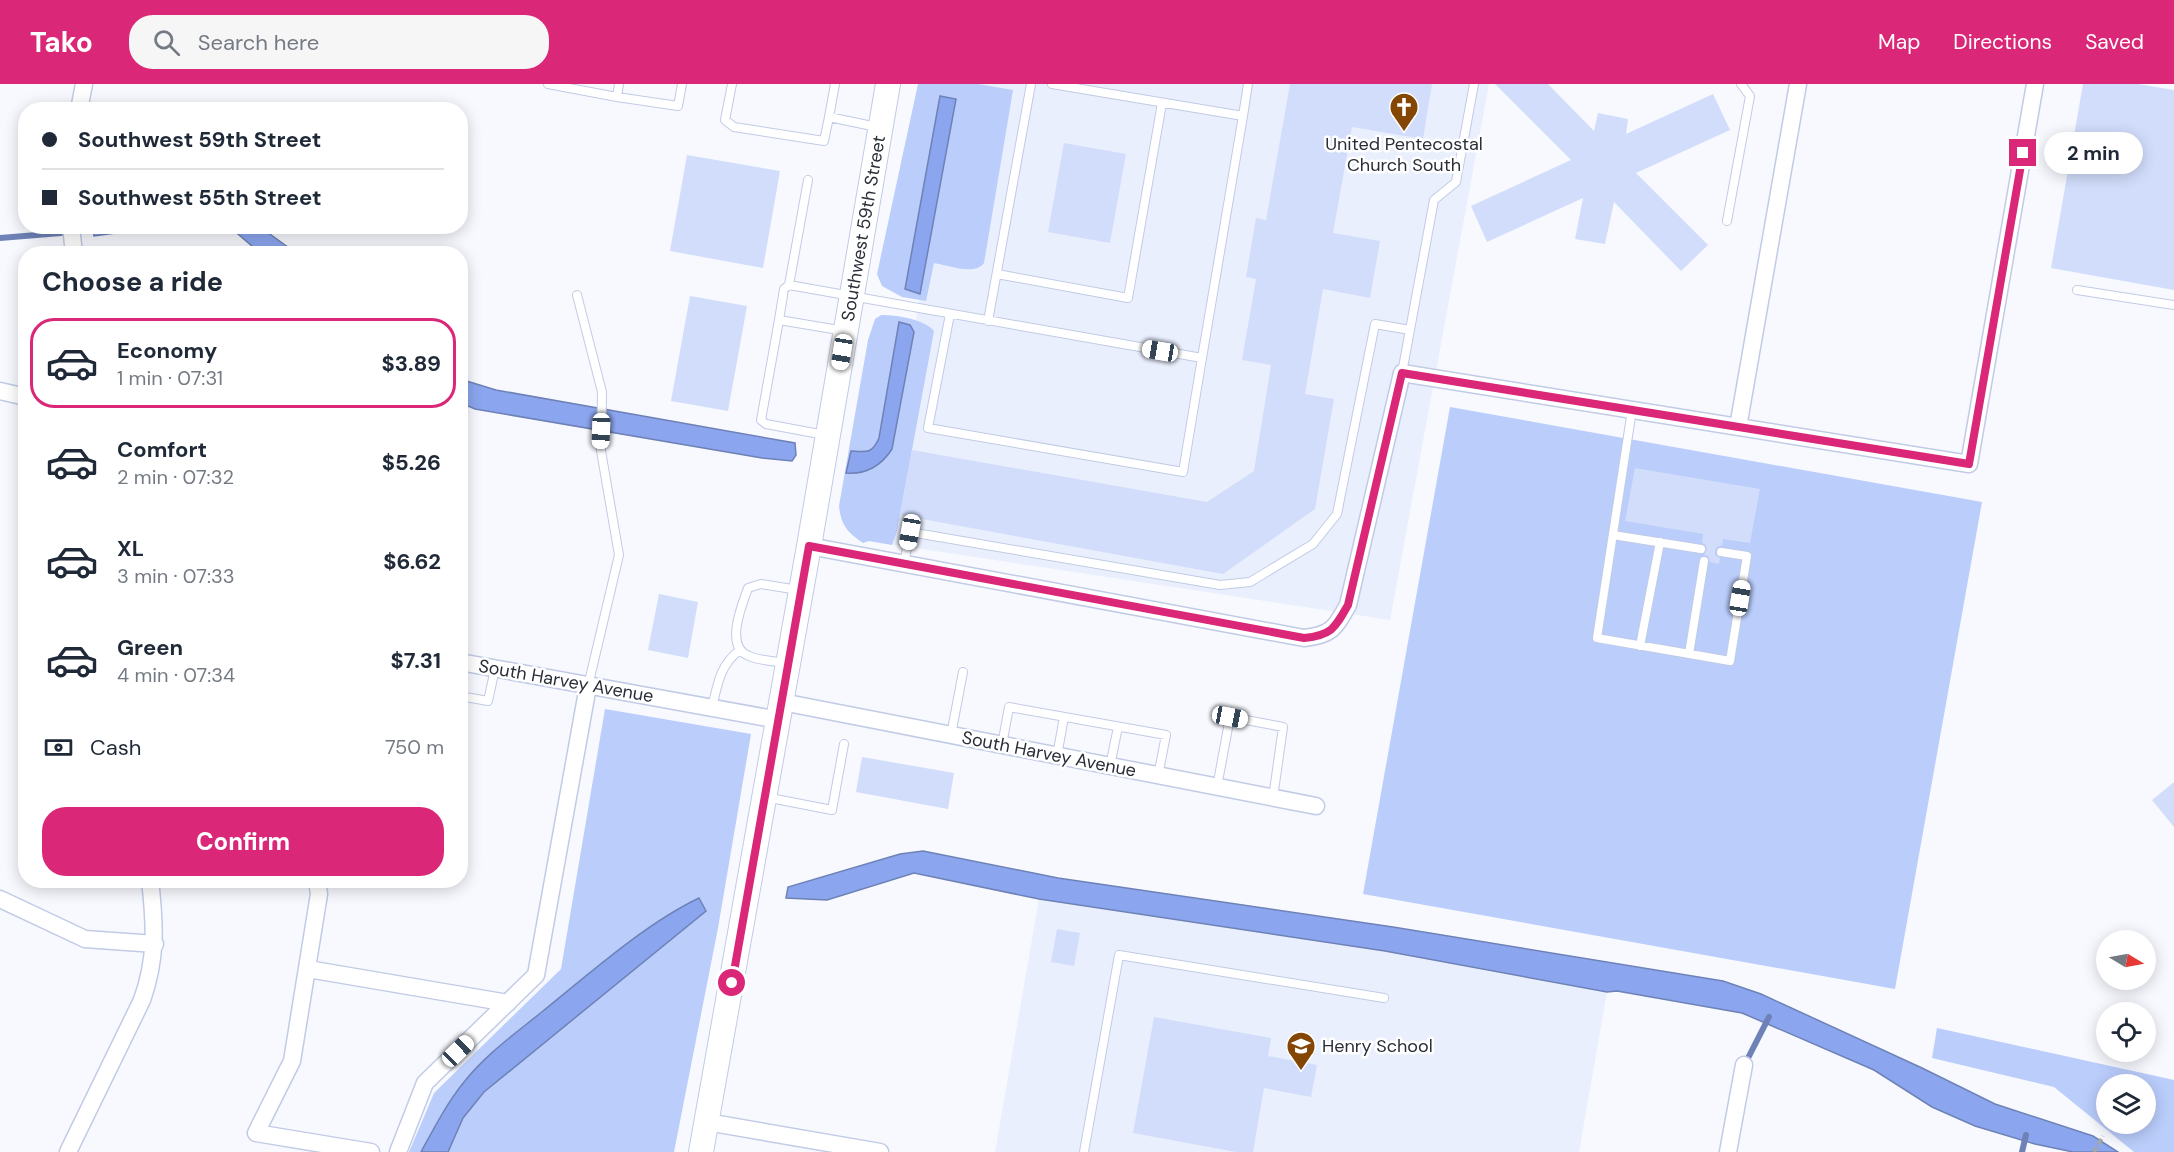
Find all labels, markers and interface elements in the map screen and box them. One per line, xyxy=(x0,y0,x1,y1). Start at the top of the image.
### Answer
search box xyxy=(129,15,549,69)
text: Tako xyxy=(30,24,93,61)
icon: search xyxy=(150,26,183,59)
text: Search here xyxy=(198,28,319,57)
text: Map xyxy=(1878,28,1920,56)
text: Directions xyxy=(1953,28,2052,56)
text: Saved xyxy=(2085,28,2144,56)
church icon: United Pentecostal Church South xyxy=(1388,91,1420,133)
text: Southwest 59th Street xyxy=(78,125,321,154)
place label: United Pentecostal Church South xyxy=(1325,132,1483,177)
callout: 2 min xyxy=(2044,132,2143,174)
street label: Southwest 59th Street xyxy=(836,133,891,323)
route end xyxy=(2009,139,2036,166)
text: 2 min xyxy=(2067,140,2120,166)
text: Southwest 55th Street xyxy=(78,183,322,212)
text: Choose a ride xyxy=(42,264,223,299)
car xyxy=(830,333,854,371)
icon: car xyxy=(45,336,99,390)
text: Economy xyxy=(117,336,217,365)
car xyxy=(1141,339,1179,363)
text: $3.89 xyxy=(382,349,441,378)
text: 1 min · 07:31 xyxy=(117,365,223,391)
car xyxy=(591,413,611,449)
icon: car xyxy=(45,435,99,489)
text: Comfort xyxy=(117,435,207,464)
text: $5.26 xyxy=(382,448,441,477)
text: 2 min · 07:32 xyxy=(117,464,234,490)
car xyxy=(898,513,922,551)
icon: car xyxy=(45,534,99,588)
text: XL xyxy=(117,534,144,563)
text: $6.62 xyxy=(383,547,441,576)
text: 3 min · 07:33 xyxy=(117,563,235,589)
car xyxy=(1728,579,1752,617)
icon: car xyxy=(45,633,99,687)
text: Green xyxy=(117,633,183,662)
text: $7.31 xyxy=(391,646,441,675)
street label: South Harvey Avenue xyxy=(477,654,655,708)
text: 4 min · 07:34 xyxy=(117,662,235,688)
car xyxy=(1211,705,1249,729)
street label: South Harvey Avenue xyxy=(960,725,1138,783)
icon: cash xyxy=(42,731,75,764)
text: Cash xyxy=(90,733,141,762)
text: 750 m xyxy=(385,734,444,760)
button: Confirm xyxy=(42,807,444,876)
north arrow xyxy=(2096,930,2156,990)
map controls xyxy=(2096,930,2156,1134)
route start xyxy=(718,969,745,996)
button: locate xyxy=(2096,1002,2156,1062)
school or university icon: Henry School xyxy=(1285,1030,1317,1072)
car xyxy=(439,1032,477,1070)
place label: Henry School xyxy=(1322,1034,1433,1058)
button: layers xyxy=(2096,1074,2156,1134)

